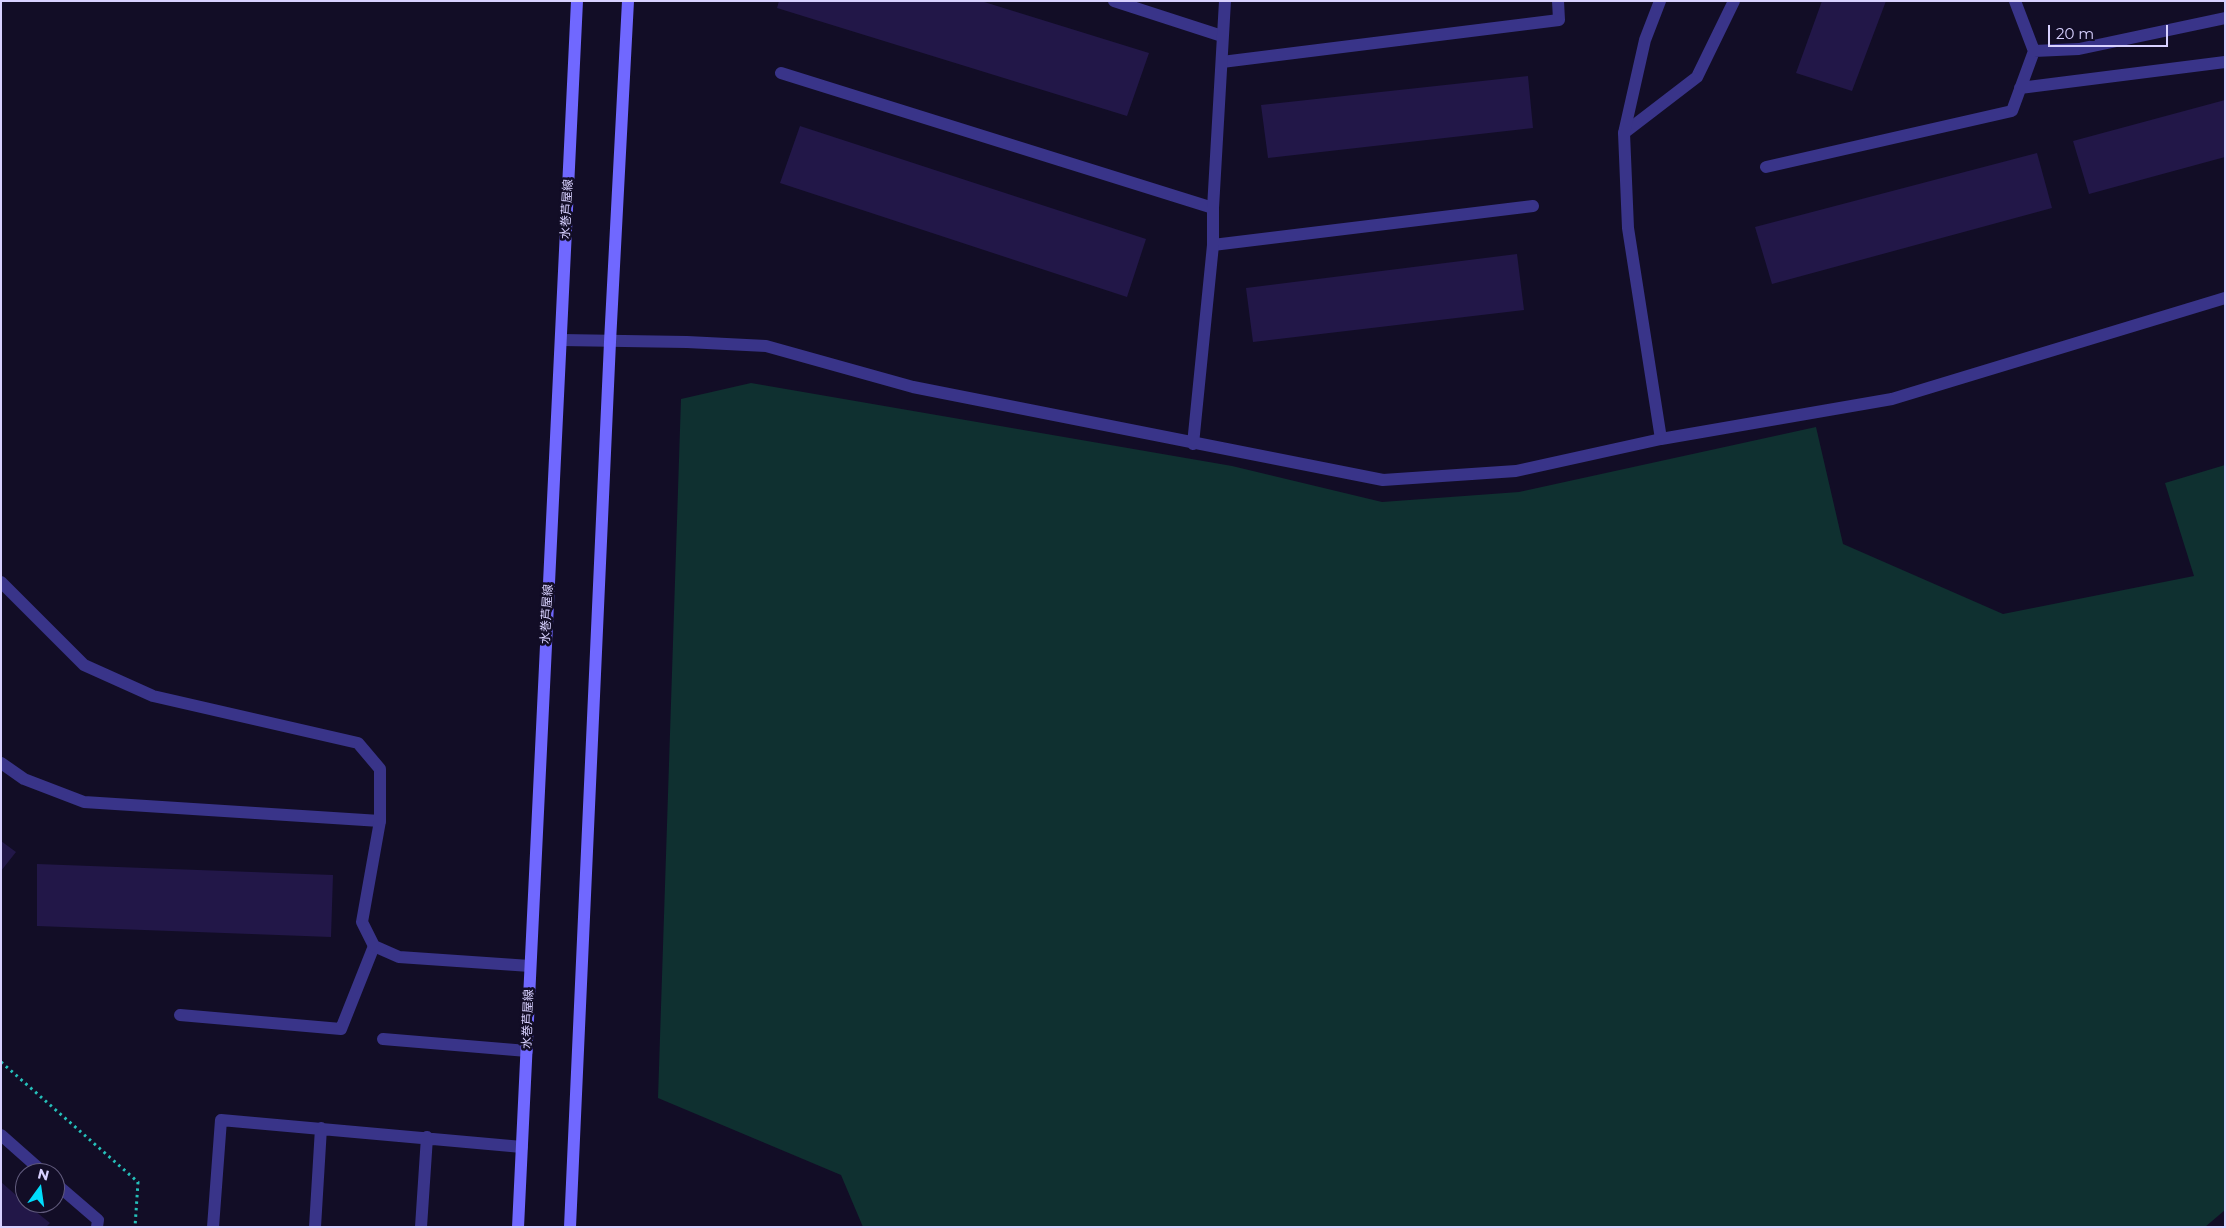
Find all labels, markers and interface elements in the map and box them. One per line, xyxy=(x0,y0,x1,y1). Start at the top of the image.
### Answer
scale bar xyxy=(2051,15,2171,47)
text: 20 m xyxy=(2056,24,2094,43)
street label: 水巻芦屋線 xyxy=(558,179,576,239)
street label: 水巻芦屋線 xyxy=(538,584,556,644)
street label: 水巻芦屋線 xyxy=(520,989,536,1049)
north arrow xyxy=(15,1163,65,1213)
text: N xyxy=(36,1164,51,1185)

